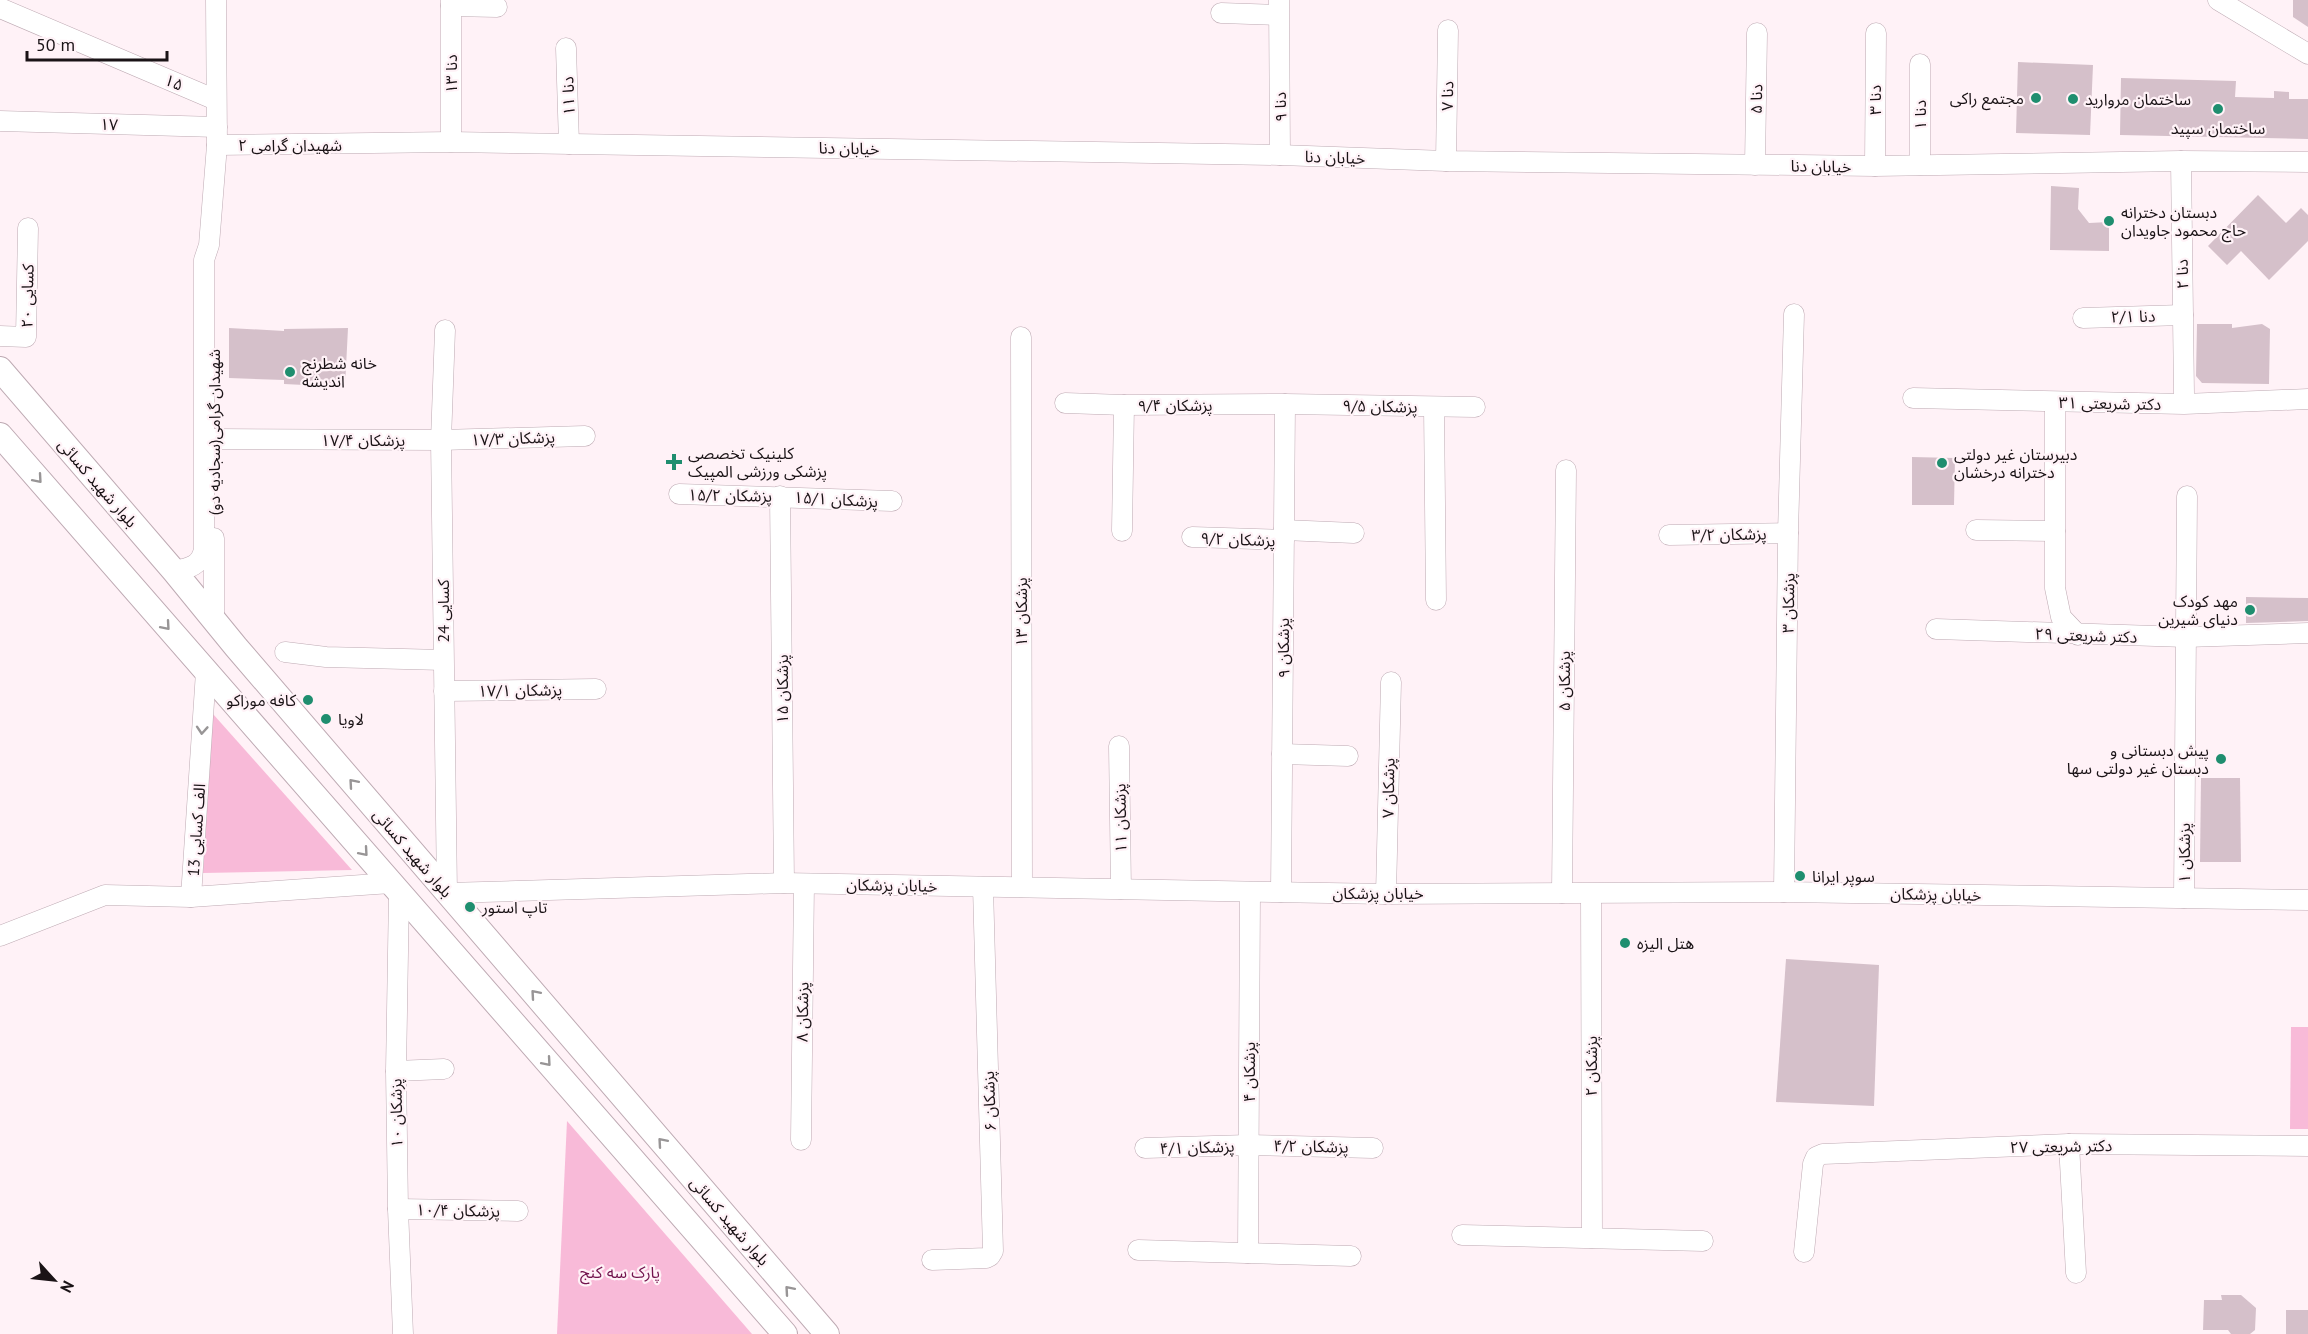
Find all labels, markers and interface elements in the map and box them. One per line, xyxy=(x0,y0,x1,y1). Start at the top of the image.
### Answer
scale bar xyxy=(27,24,166,62)
text: 50 m xyxy=(36,33,75,56)
street label: ۱۳ دنا xyxy=(441,54,461,94)
street label: ۱۵ xyxy=(162,69,186,95)
street label: ۱۱ دنا xyxy=(557,76,579,116)
street label: ۷ دنا xyxy=(1437,81,1457,111)
street label: ۵ دنا xyxy=(1746,84,1766,114)
street label: ۳ دنا xyxy=(1865,85,1885,115)
place label: مجتمع راکی xyxy=(1950,88,2024,111)
place label: ساختمان مروارید xyxy=(2085,89,2191,109)
marker: مجتمع راکی xyxy=(2029,91,2043,105)
street label: ۹ دنا xyxy=(1270,92,1290,122)
marker: ساختمان مروارید xyxy=(2066,92,2080,106)
street label: ۱ دنا xyxy=(1910,100,1930,130)
marker: ساختمان سپید xyxy=(2211,102,2225,116)
street label: ۱۷ xyxy=(100,114,118,134)
place label: ساختمان سپید xyxy=(2171,118,2265,139)
street label: ۲ شهیدان گرامی xyxy=(238,135,342,155)
street label: خیابان دنا xyxy=(818,137,880,159)
street label: خیابان دنا xyxy=(1304,146,1366,168)
street label: خیابان دنا xyxy=(1790,155,1852,177)
place label: دبستان دخترانه حاج محمود جاویدان xyxy=(2121,202,2246,243)
marker: دبستان دخترانه حاج محمود جاویدان xyxy=(2102,214,2116,228)
street label: ۲ دنا xyxy=(2172,259,2192,289)
street label: ۲۰ کسایی xyxy=(16,263,38,328)
street label: ۲/۱ دنا xyxy=(2110,306,2156,326)
street label: شهیدان گرامی(سجادیه دو) xyxy=(204,349,224,515)
place label: خانه شطرنج اندیشه xyxy=(302,353,377,391)
marker: خانه شطرنج اندیشه xyxy=(283,365,297,379)
street label: ۳۱ دکتر شریعتی xyxy=(2059,392,2161,414)
street label: ۹/۴ پزشکان xyxy=(1137,395,1213,416)
street label: ۹/۵ پزشکان xyxy=(1342,395,1418,418)
street label: ۱۷/۳ پزشکان xyxy=(471,427,556,451)
street label: ۱۷/۴ پزشکان xyxy=(321,430,405,451)
street label: بلوار شهید کسائی xyxy=(54,435,142,531)
place label: کلینیک تخصصی پزشکی ورزشی المپیک xyxy=(688,443,827,482)
place label: دبیرستان غیر دولتی دخترانه درخشان xyxy=(1954,444,2077,482)
marker: کلینیک تخصصی پزشکی ورزشی المپیک xyxy=(665,453,683,471)
marker: دبیرستان غیر دولتی دخترانه درخشان xyxy=(1935,456,1949,470)
one-way arrow xyxy=(31,472,42,483)
street label: ۱۵/۲ پزشکان xyxy=(688,484,772,507)
street label: ۱۵/۱ پزشکان xyxy=(793,487,879,512)
street label: ۳/۲ پزشکان xyxy=(1691,523,1767,546)
street label: ۹/۲ پزشکان xyxy=(1200,528,1276,551)
street label: ۳ پزشکان xyxy=(1777,573,1800,633)
street label: ۱۳ پزشکان xyxy=(1011,577,1032,647)
street label: کسایی 24 xyxy=(433,579,453,643)
place label: مهد کودک دنیای شیرین xyxy=(2158,591,2238,629)
marker: مهد کودک دنیای شیرین xyxy=(2243,603,2257,617)
street label: ۹ پزشکان xyxy=(1273,618,1294,678)
one-way arrow xyxy=(159,619,170,630)
street label: ۲۹ دکتر شریعتی xyxy=(2034,623,2138,647)
street label: ۵ پزشکان xyxy=(1554,651,1575,711)
street label: ۱۵ پزشکان xyxy=(772,654,793,724)
street label: ۱۷/۱ پزشکان xyxy=(478,679,562,702)
place label: کافه موراکو xyxy=(226,690,296,710)
marker: کافه موراکو xyxy=(301,693,315,707)
place label: لاویا xyxy=(338,709,364,729)
marker: لاویا xyxy=(319,712,333,726)
one-way arrow xyxy=(196,725,209,734)
place label: پیش دبستانی و دبستان غیر دولتی سها xyxy=(2067,740,2209,778)
marker: پیش دبستانی و دبستان غیر دولتی سها xyxy=(2214,752,2228,766)
street label: ۷ پزشکان xyxy=(1377,758,1400,818)
one-way arrow xyxy=(349,779,360,790)
street label: 13 الف کسایی xyxy=(183,783,209,877)
street label: ۱۱ پزشکان xyxy=(1109,783,1132,853)
street label: بلوار شهید کسائی xyxy=(369,805,457,901)
street label: ۱ پزشکان xyxy=(2174,823,2195,883)
one-way arrow xyxy=(357,845,368,856)
place label: سوپر ایرانا xyxy=(1812,866,1875,887)
marker: سوپر ایرانا xyxy=(1793,869,1807,883)
street label: خیابان پزشکان xyxy=(846,874,938,897)
street label: خیابان پزشکان xyxy=(1332,883,1424,904)
street label: خیابان پزشکان xyxy=(1890,883,1982,906)
place label: تاپ استور xyxy=(481,897,548,918)
marker: تاپ استور xyxy=(463,900,477,914)
place label: هتل الیزه xyxy=(1637,933,1694,953)
marker: هتل الیزه xyxy=(1618,936,1632,950)
street label: ۸ پزشکان xyxy=(791,982,814,1042)
one-way arrow xyxy=(531,990,542,1001)
street label: ۲ پزشکان xyxy=(1581,1036,1602,1096)
street label: ۴ پزشکان xyxy=(1239,1042,1260,1102)
one-way arrow xyxy=(540,1055,551,1066)
street label: ۶ پزشکان xyxy=(978,1070,1001,1132)
street label: ۱۰ پزشکان xyxy=(385,1078,408,1148)
street label: ۴/۲ پزشکان xyxy=(1273,1135,1349,1158)
street label: ۲۷ دکتر شریعتی xyxy=(2010,1135,2112,1157)
street label: ۴/۱ پزشکان xyxy=(1159,1136,1235,1159)
one-way arrow xyxy=(658,1138,669,1149)
street label: بلوار شهید کسائی xyxy=(686,1173,774,1269)
street label: ۱۰/۴ پزشکان xyxy=(416,1199,500,1222)
north arrow xyxy=(24,1250,84,1310)
park label: پارک سه کنج xyxy=(580,1262,660,1285)
text: N xyxy=(56,1278,79,1296)
one-way arrow xyxy=(785,1286,796,1297)

